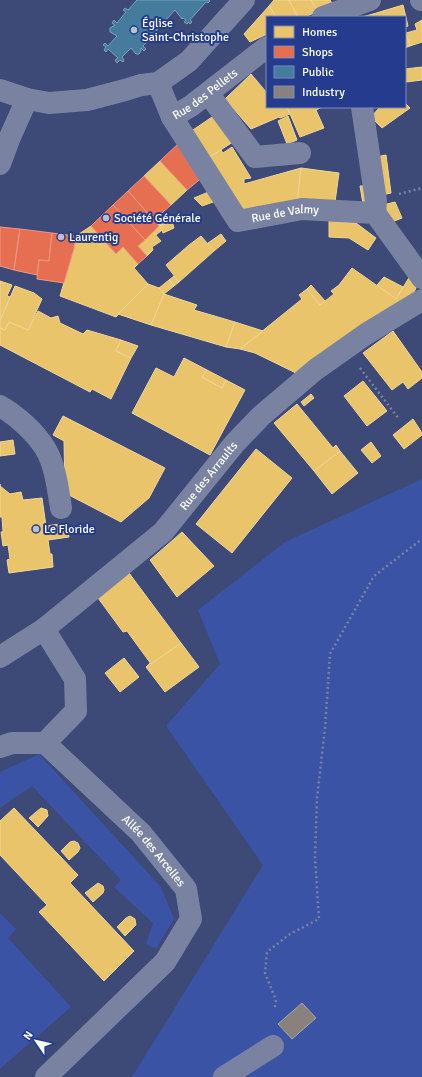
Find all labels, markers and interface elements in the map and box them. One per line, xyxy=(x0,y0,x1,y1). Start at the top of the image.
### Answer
place label: Église Saint-Christophe xyxy=(142,16,229,45)
legend xyxy=(266,16,406,108)
marker: Église Saint-Christophe xyxy=(129,25,139,35)
text: Homes xyxy=(302,25,337,40)
text: Shops xyxy=(302,45,333,60)
text: Public xyxy=(302,65,334,80)
street label: Rue des Pellets xyxy=(170,66,241,123)
text: Industry xyxy=(302,85,345,100)
street label: Rue de Valmy xyxy=(250,202,320,226)
place label: Société Générale xyxy=(114,211,201,226)
marker: Société Générale xyxy=(101,213,111,223)
place label: Laurentig xyxy=(69,230,118,245)
marker: Laurentig xyxy=(56,232,66,242)
street label: Rue des Arraults xyxy=(177,439,241,513)
place label: Le Floride xyxy=(44,522,95,537)
marker: Le Floride xyxy=(31,524,41,534)
street label: Allée des Arcelles xyxy=(118,812,188,890)
north arrow xyxy=(16,1021,56,1061)
text: N xyxy=(21,1029,36,1042)

